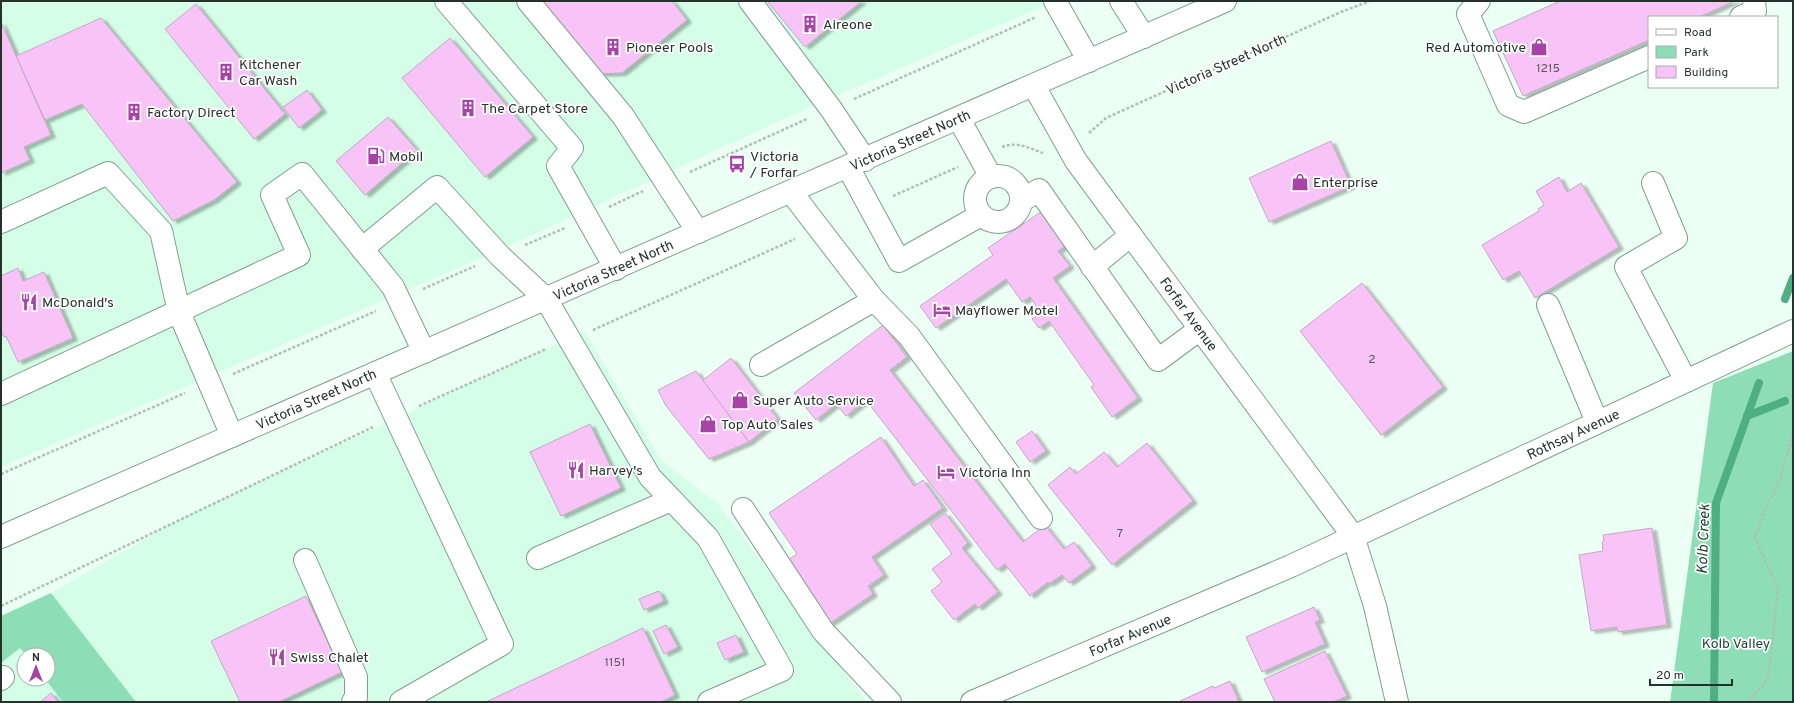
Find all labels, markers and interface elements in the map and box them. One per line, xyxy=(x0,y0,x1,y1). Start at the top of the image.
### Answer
building icon: Aireone xyxy=(800,14,820,34)
legend xyxy=(1648,16,1778,88)
place label: Aireone xyxy=(823,17,872,34)
text: Road xyxy=(1684,25,1712,41)
street label: Victoria Street North xyxy=(1164,31,1289,100)
building icon: Pioneer Pools xyxy=(603,37,623,57)
shop icon: Red Automotive xyxy=(1529,37,1549,57)
place label: Pioneer Pools xyxy=(626,40,713,57)
place label: Red Automotive xyxy=(1426,40,1526,57)
text: Park xyxy=(1684,45,1709,61)
place label: Kitchener Car Wash xyxy=(239,57,301,90)
house number: 1215 xyxy=(1536,61,1560,77)
building icon: Kitchener Car Wash xyxy=(216,62,236,82)
text: Building xyxy=(1684,65,1728,81)
building icon: The Carpet Store xyxy=(458,98,478,118)
place label: The Carpet Store xyxy=(481,101,588,118)
building icon: Factory Direct xyxy=(124,102,144,122)
place label: Factory Direct xyxy=(147,105,235,122)
street label: Victoria Street North xyxy=(848,107,973,176)
fuel station icon: Mobil xyxy=(366,146,386,166)
place label: Mobil xyxy=(389,149,423,166)
place label: Victoria / Forfar xyxy=(749,149,799,182)
bus stop icon: Victoria / Forfar xyxy=(727,154,747,174)
shop icon: Enterprise xyxy=(1290,172,1310,192)
place label: Enterprise xyxy=(1313,175,1378,192)
street label: Victoria Street North xyxy=(551,237,676,306)
street label: Forfar Avenue xyxy=(1155,275,1220,355)
restaurant icon: McDonald's xyxy=(19,292,39,312)
place label: McDonald's xyxy=(42,295,114,312)
hotel icon: Mayflower Motel xyxy=(932,300,952,320)
place label: Mayflower Motel xyxy=(955,303,1058,320)
house number: 2 xyxy=(1368,352,1376,368)
street label: Victoria Street North xyxy=(254,366,379,435)
shop icon: Super Auto Service xyxy=(730,390,750,410)
place label: Super Auto Service xyxy=(753,393,874,410)
street label: Rothsay Avenue xyxy=(1525,406,1623,464)
shop icon: Top Auto Sales xyxy=(698,414,718,434)
place label: Top Auto Sales xyxy=(721,417,813,434)
restaurant icon: Harvey's xyxy=(566,460,586,480)
hotel icon: Victoria Inn xyxy=(936,462,956,482)
place label: Harvey's xyxy=(589,463,643,480)
place label: Victoria Inn xyxy=(959,465,1031,482)
water label: Kolb Creek xyxy=(1694,503,1715,574)
house number: 7 xyxy=(1117,526,1123,542)
street label: Forfar Avenue xyxy=(1087,612,1174,661)
park label: Kolb Valley xyxy=(1702,636,1770,653)
north arrow xyxy=(16,647,56,687)
restaurant icon: Swiss Chalet xyxy=(267,647,287,667)
place label: Swiss Chalet xyxy=(290,650,369,667)
text: N xyxy=(32,651,40,665)
house number: 1151 xyxy=(605,655,625,671)
scale bar xyxy=(1650,661,1732,687)
text: 20 m xyxy=(1656,668,1684,684)

